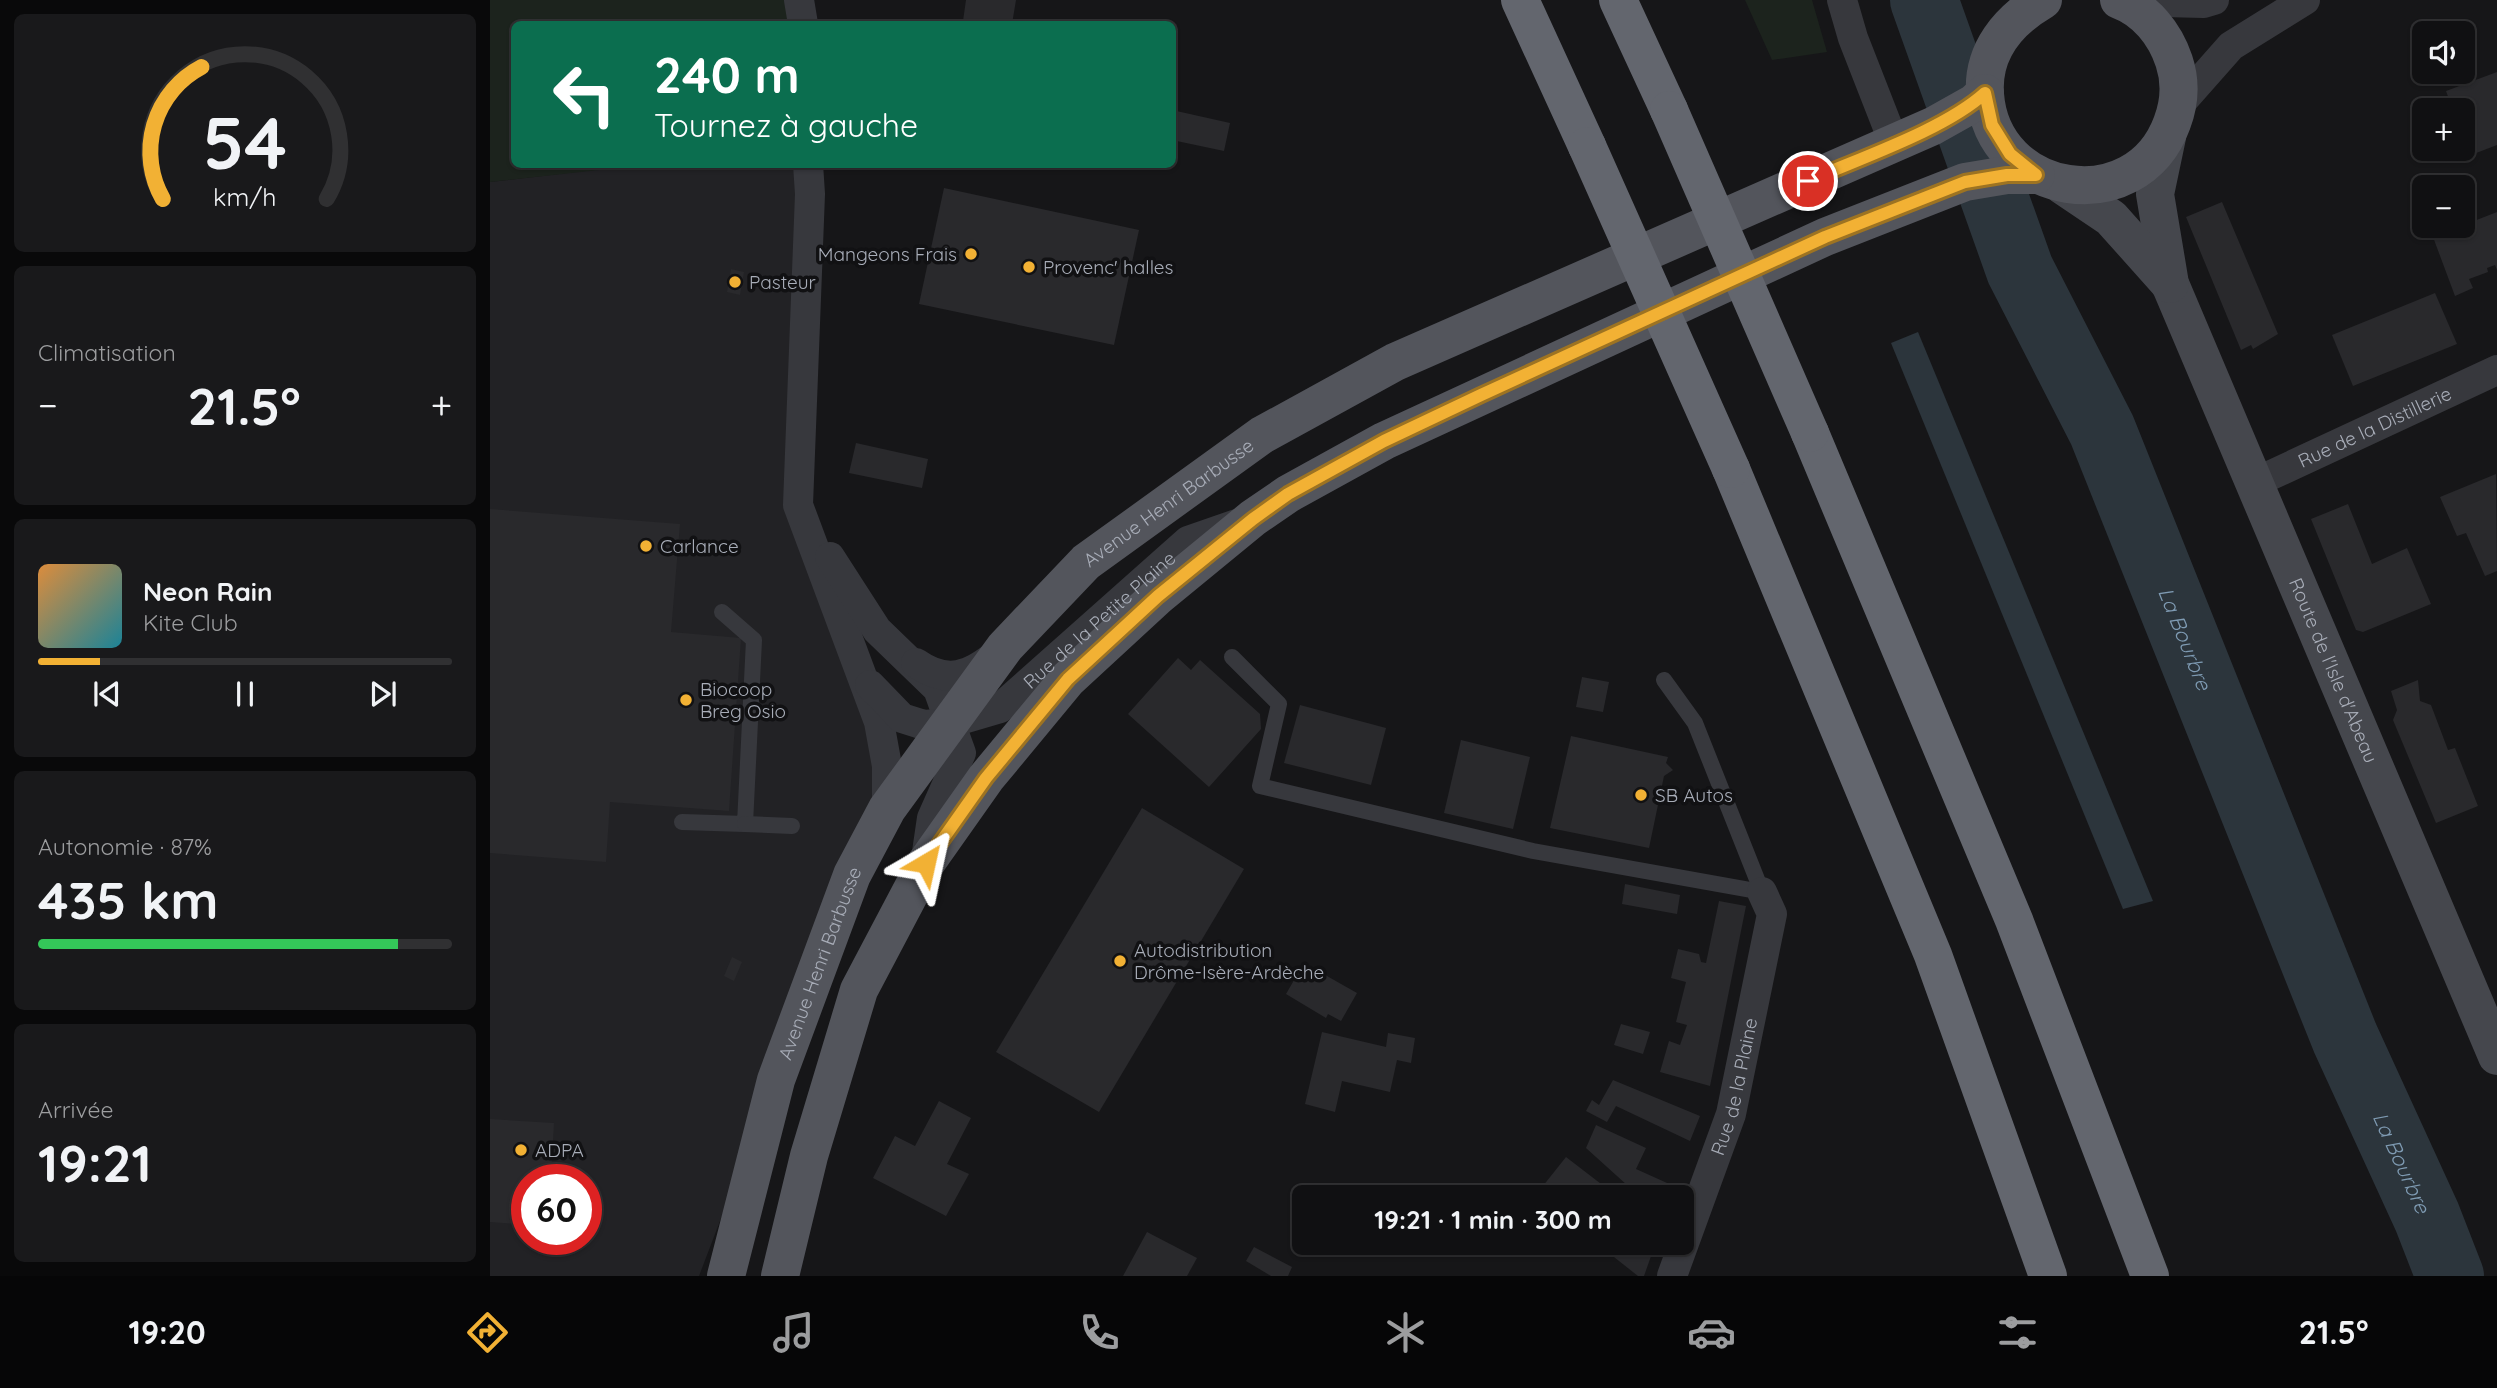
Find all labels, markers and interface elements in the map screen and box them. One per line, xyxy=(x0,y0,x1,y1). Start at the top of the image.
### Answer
map controls xyxy=(2412,21,2475,238)
button: sound xyxy=(2412,21,2475,84)
text: 240 m xyxy=(654,44,800,105)
icon: left xyxy=(539,49,630,140)
text: 54 xyxy=(203,97,287,188)
button: + xyxy=(2412,98,2475,161)
text: Tournez à gauche xyxy=(654,105,918,145)
pin xyxy=(1778,151,1838,211)
icon: arrive xyxy=(1789,162,1827,200)
button: − xyxy=(2412,175,2475,238)
text: km/h xyxy=(213,181,277,212)
place label: Mangeons Frais xyxy=(818,242,957,266)
marker: Mangeons Frais xyxy=(963,246,979,262)
place label: Provenc' halles xyxy=(1043,255,1174,279)
marker: Provenc' halles xyxy=(1021,259,1037,275)
place label: Pasteur xyxy=(749,270,817,294)
marker: Pasteur xyxy=(727,274,743,290)
text: Climatisation xyxy=(38,338,176,367)
text: 21.5° xyxy=(188,373,301,438)
text: − xyxy=(38,381,58,429)
text: + xyxy=(431,381,452,429)
street label: Rue de la Distillerie xyxy=(2294,381,2455,473)
street label: Avenue Henri Barbusse xyxy=(1078,433,1258,572)
place label: Carlance xyxy=(660,534,739,558)
marker: Carlance xyxy=(638,538,654,554)
street label: Rue de la Petite Plaine xyxy=(1018,546,1180,694)
street label: Route de l'Isle d'Abeau xyxy=(2284,574,2383,766)
text: Neon Rain xyxy=(143,575,272,608)
water label: La Bourbre xyxy=(2153,584,2218,695)
text: Kite Club xyxy=(143,608,238,637)
icon: previous xyxy=(88,675,126,713)
icon: pause xyxy=(226,675,264,713)
icon: next xyxy=(364,675,402,713)
place label: Biocoop Breg Osio xyxy=(700,677,786,723)
marker: Biocoop Breg Osio xyxy=(678,692,694,708)
place label: SB Autos xyxy=(1655,783,1733,807)
marker: SB Autos xyxy=(1633,787,1649,803)
position arrow xyxy=(889,826,963,900)
text: Autonomie · 87% xyxy=(38,832,212,861)
street label: Avenue Henri Barbusse xyxy=(773,862,866,1063)
text: 435 km xyxy=(38,867,219,932)
place label: Autodistribution Drôme-Isère-Ardèche xyxy=(1134,938,1324,984)
marker: Autodistribution Drôme-Isère-Ardèche xyxy=(1112,953,1128,969)
street label: Rue de la Plaine xyxy=(1705,1016,1762,1158)
text: Arrivée xyxy=(38,1095,114,1124)
water label: La Bourbre xyxy=(2368,1108,2437,1218)
text: 19:21 xyxy=(38,1130,152,1195)
place label: ADPA xyxy=(535,1138,584,1162)
marker: ADPA xyxy=(513,1142,529,1158)
speed limit sign: 60 xyxy=(511,1164,602,1255)
text: 19:21 · 1 min · 300 m xyxy=(1374,1203,1612,1236)
icon: directions xyxy=(463,1308,512,1357)
icon: music xyxy=(769,1308,818,1357)
icon: phone xyxy=(1075,1308,1124,1357)
icon: climate xyxy=(1381,1308,1430,1357)
icon: car xyxy=(1687,1308,1736,1357)
icon: filters xyxy=(1993,1308,2042,1357)
text: 19:20 xyxy=(129,1312,206,1352)
text: 21.5° xyxy=(2299,1312,2368,1352)

